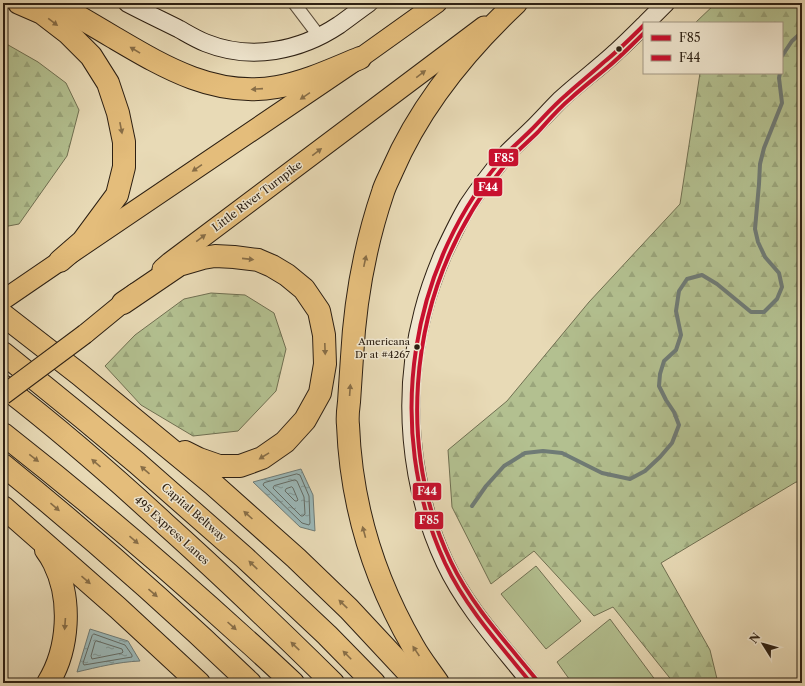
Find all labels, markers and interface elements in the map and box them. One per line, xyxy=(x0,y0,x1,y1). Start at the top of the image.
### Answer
one-way arrow xyxy=(48,17,59,26)
legend xyxy=(643,22,783,74)
text: F85 xyxy=(679,30,700,45)
unlabelled marker xyxy=(614,44,624,54)
one-way arrow xyxy=(129,46,141,53)
text: F44 xyxy=(679,50,700,65)
one-way arrow xyxy=(415,70,426,78)
one-way arrow xyxy=(250,85,263,92)
one-way arrow xyxy=(300,92,310,100)
one-way arrow xyxy=(119,122,125,134)
one-way arrow xyxy=(311,148,322,156)
line badge: F85 xyxy=(488,148,519,167)
text: F85 xyxy=(494,151,514,165)
street label: Little River Turnpike xyxy=(209,158,305,234)
one-way arrow xyxy=(192,164,202,172)
line badge: F44 xyxy=(473,177,503,197)
text: F44 xyxy=(478,180,499,194)
one-way arrow xyxy=(196,234,207,242)
one-way arrow xyxy=(362,255,368,267)
one-way arrow xyxy=(241,256,254,263)
place label: Americana Dr at #4267 xyxy=(355,335,411,361)
marker: Americana Dr at #4267 xyxy=(412,342,422,352)
one-way arrow xyxy=(322,343,328,356)
one-way arrow xyxy=(346,384,353,396)
one-way arrow xyxy=(259,452,270,459)
one-way arrow xyxy=(28,454,39,462)
one-way arrow xyxy=(91,458,102,467)
one-way arrow xyxy=(140,466,150,475)
street label: Capital Beltway xyxy=(159,480,230,545)
line badge: F44 xyxy=(412,482,442,501)
text: F44 xyxy=(417,484,438,498)
street label: 495 Express Lanes xyxy=(131,493,213,568)
one-way arrow xyxy=(49,503,60,512)
one-way arrow xyxy=(243,511,253,520)
line badge: F85 xyxy=(414,511,444,530)
text: F85 xyxy=(419,513,439,527)
one-way arrow xyxy=(361,526,367,538)
one-way arrow xyxy=(129,536,139,545)
one-way arrow xyxy=(248,560,258,570)
one-way arrow xyxy=(82,575,91,584)
one-way arrow xyxy=(147,588,158,597)
one-way arrow xyxy=(338,599,348,609)
one-way arrow xyxy=(61,618,68,630)
one-way arrow xyxy=(227,622,237,631)
north arrow xyxy=(743,624,783,664)
text: N xyxy=(747,630,764,646)
one-way arrow xyxy=(290,641,300,650)
one-way arrow xyxy=(413,645,420,657)
one-way arrow xyxy=(342,650,352,660)

